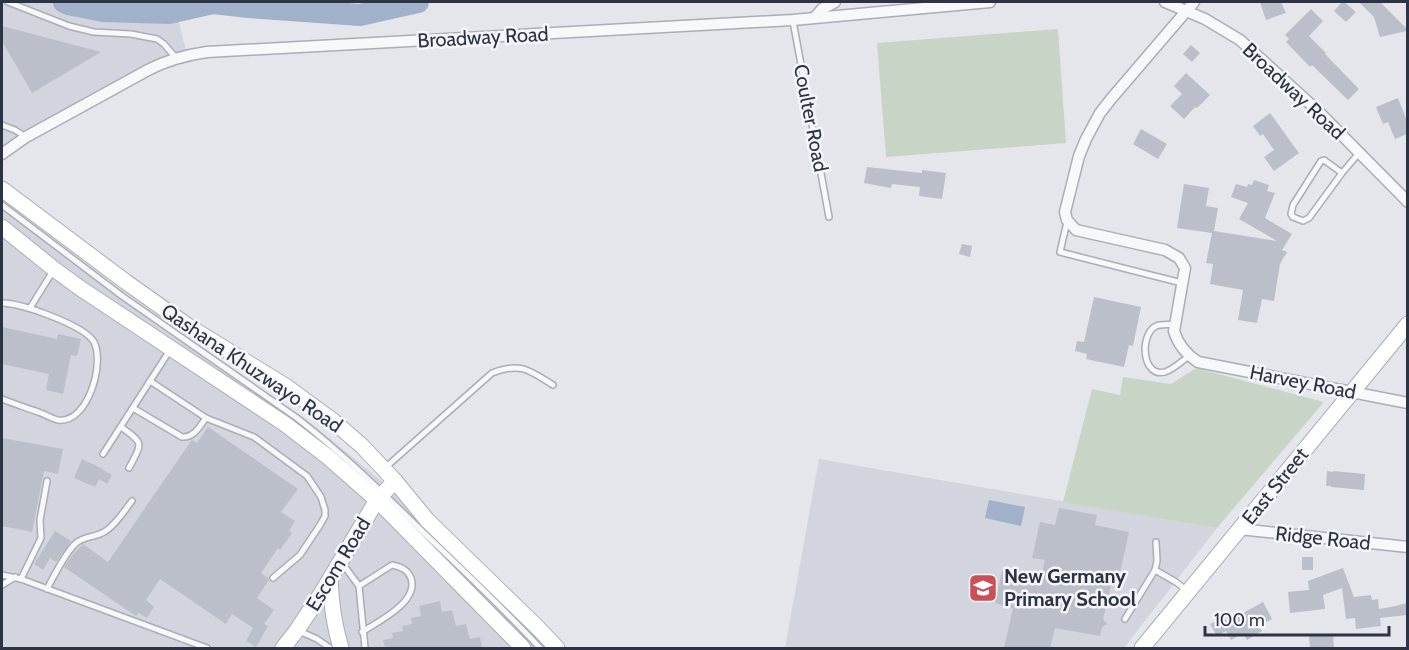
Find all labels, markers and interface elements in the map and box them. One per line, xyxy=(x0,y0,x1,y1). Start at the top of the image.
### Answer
street label: Broadway Road xyxy=(417,22,549,52)
street label: Broadway Road xyxy=(1238,37,1350,145)
street label: Coulter Road xyxy=(789,62,833,174)
street label: Qashana Khuzwayo Road xyxy=(157,298,347,438)
street label: Harvey Road xyxy=(1248,360,1358,404)
street label: East Street xyxy=(1237,443,1313,529)
street label: Escom Road xyxy=(301,513,375,615)
street label: Ridge Road xyxy=(1274,521,1372,555)
place label: New Germany Primary School xyxy=(1004,564,1136,611)
school or university icon: New Germany Primary School xyxy=(967,572,999,604)
scale bar xyxy=(1205,599,1390,637)
text: 100 m xyxy=(1214,609,1265,631)

